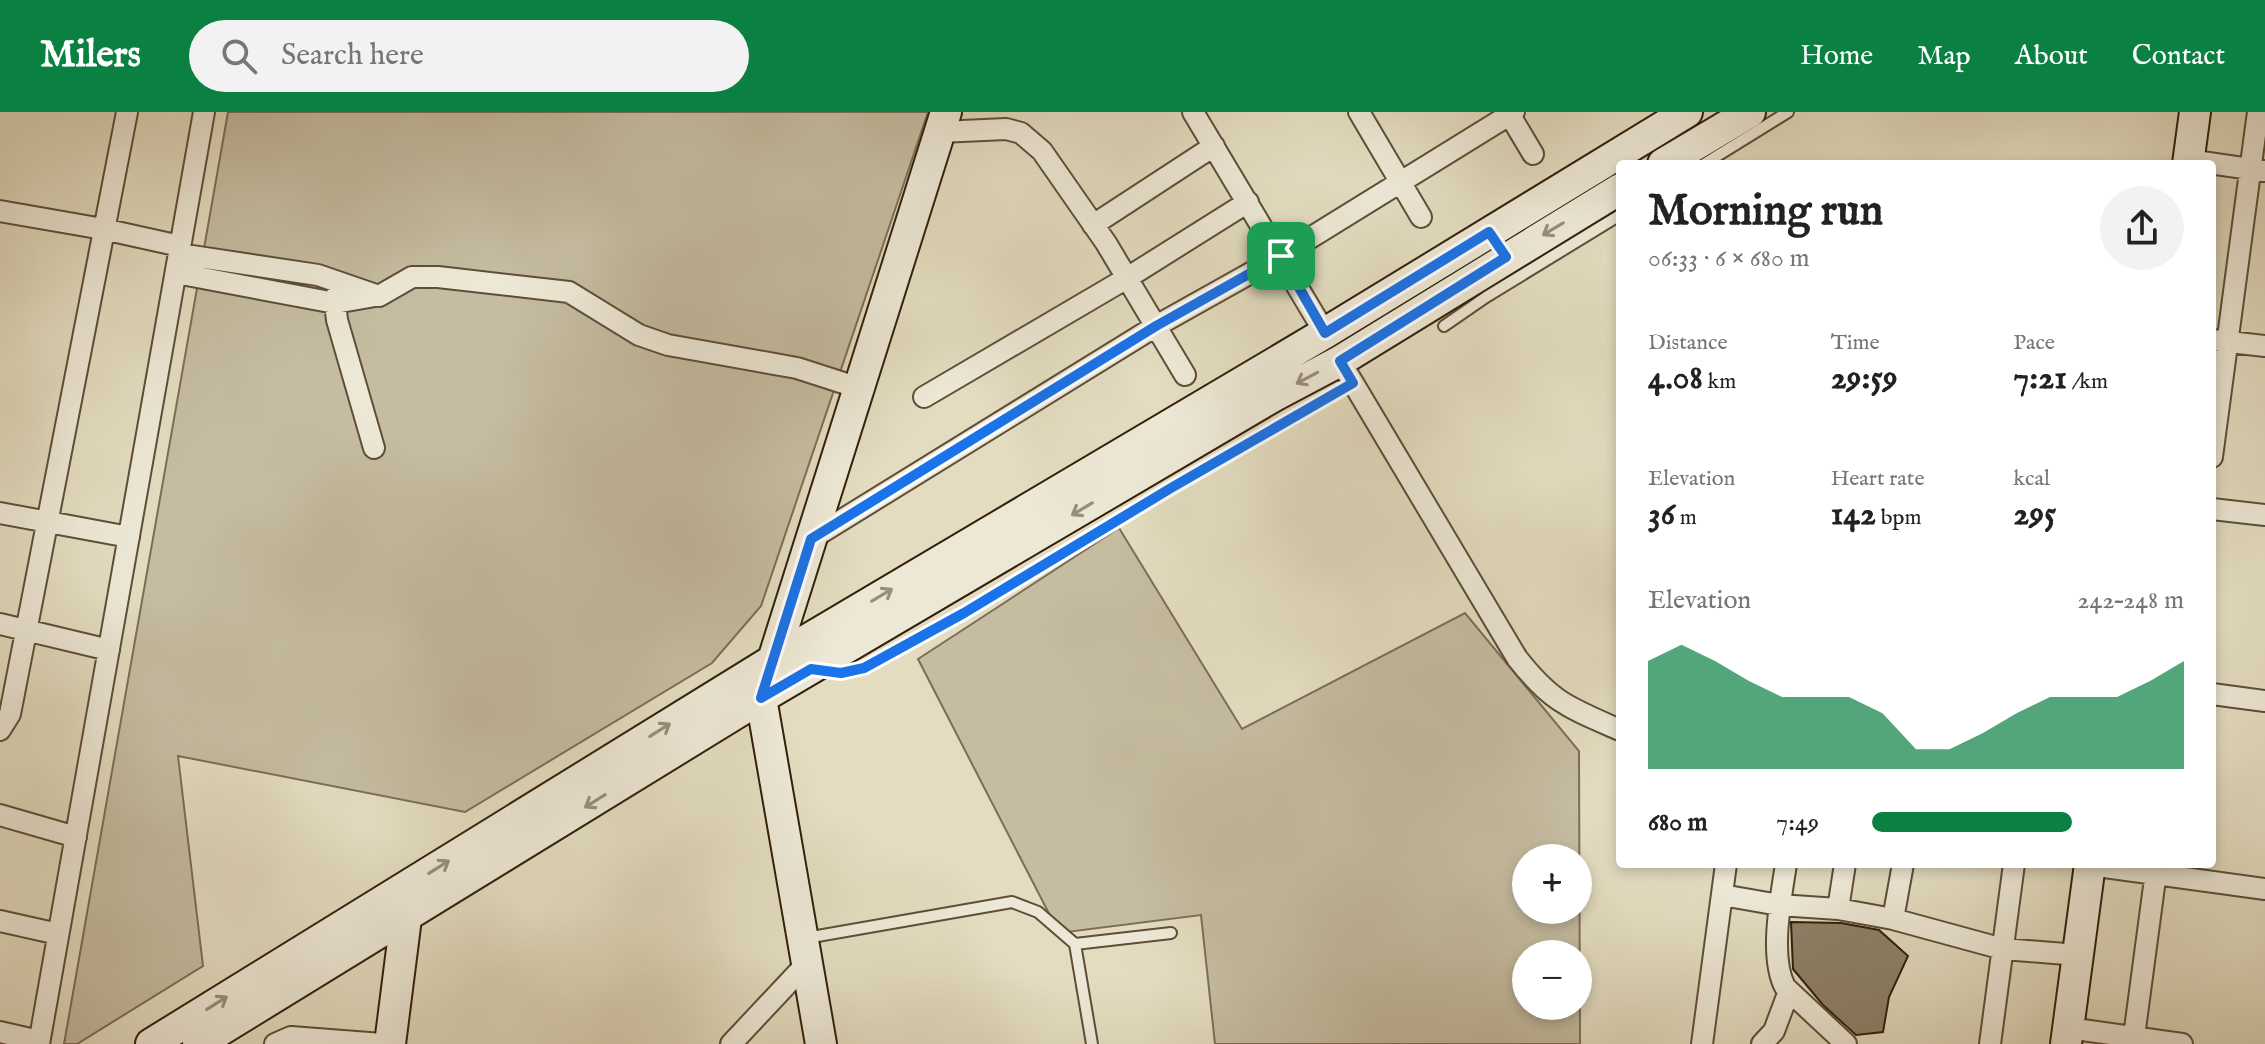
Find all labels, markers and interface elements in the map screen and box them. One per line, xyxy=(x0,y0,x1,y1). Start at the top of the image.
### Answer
search box xyxy=(189,20,749,92)
text: Milers xyxy=(40,32,141,80)
icon: search xyxy=(217,34,261,78)
text: Search here xyxy=(281,37,424,75)
text: Home xyxy=(1800,39,1873,74)
text: Map xyxy=(1917,39,1971,74)
text: About xyxy=(2015,39,2088,74)
text: Contact xyxy=(2132,39,2225,74)
text: Morning run xyxy=(1648,184,1883,240)
button: share xyxy=(2100,186,2184,270)
one-way arrow xyxy=(1542,221,1565,237)
pin xyxy=(1247,222,1315,290)
icon: arrive xyxy=(1259,234,1303,278)
text: 06:33 · 6 × 680 m xyxy=(1648,242,1810,275)
text: Distance xyxy=(1648,329,1728,357)
text: Time xyxy=(1831,329,1880,357)
text: Pace xyxy=(2013,329,2055,357)
text: 4.08 xyxy=(1648,357,1703,400)
text: 29:59 xyxy=(1831,357,1898,400)
text: 7:21 xyxy=(2013,357,2067,400)
text: km xyxy=(1703,368,1736,396)
text: /km xyxy=(2067,368,2108,396)
one-way arrow xyxy=(1295,371,1319,387)
text: Elevation xyxy=(1648,465,1735,493)
text: Heart rate xyxy=(1831,465,1925,493)
text: kcal xyxy=(2013,465,2050,493)
text: 36 xyxy=(1648,493,1675,536)
text: 142 xyxy=(1831,493,1876,536)
text: 295 xyxy=(2013,493,2056,536)
one-way arrow xyxy=(1071,501,1094,517)
text: m xyxy=(1675,504,1697,532)
text: bpm xyxy=(1876,504,1921,532)
text: Elevation xyxy=(1648,584,1751,617)
text: 242–248 m xyxy=(2077,584,2184,617)
one-way arrow xyxy=(870,587,893,603)
one-way arrow xyxy=(648,722,671,738)
one-way arrow xyxy=(584,793,607,809)
text: 680 m xyxy=(1648,806,1708,839)
text: 7:49 xyxy=(1776,806,1819,839)
map controls xyxy=(1512,844,1592,1020)
button: + xyxy=(1512,844,1592,924)
one-way arrow xyxy=(427,859,450,875)
button: − xyxy=(1512,940,1592,1020)
one-way arrow xyxy=(206,995,228,1012)

